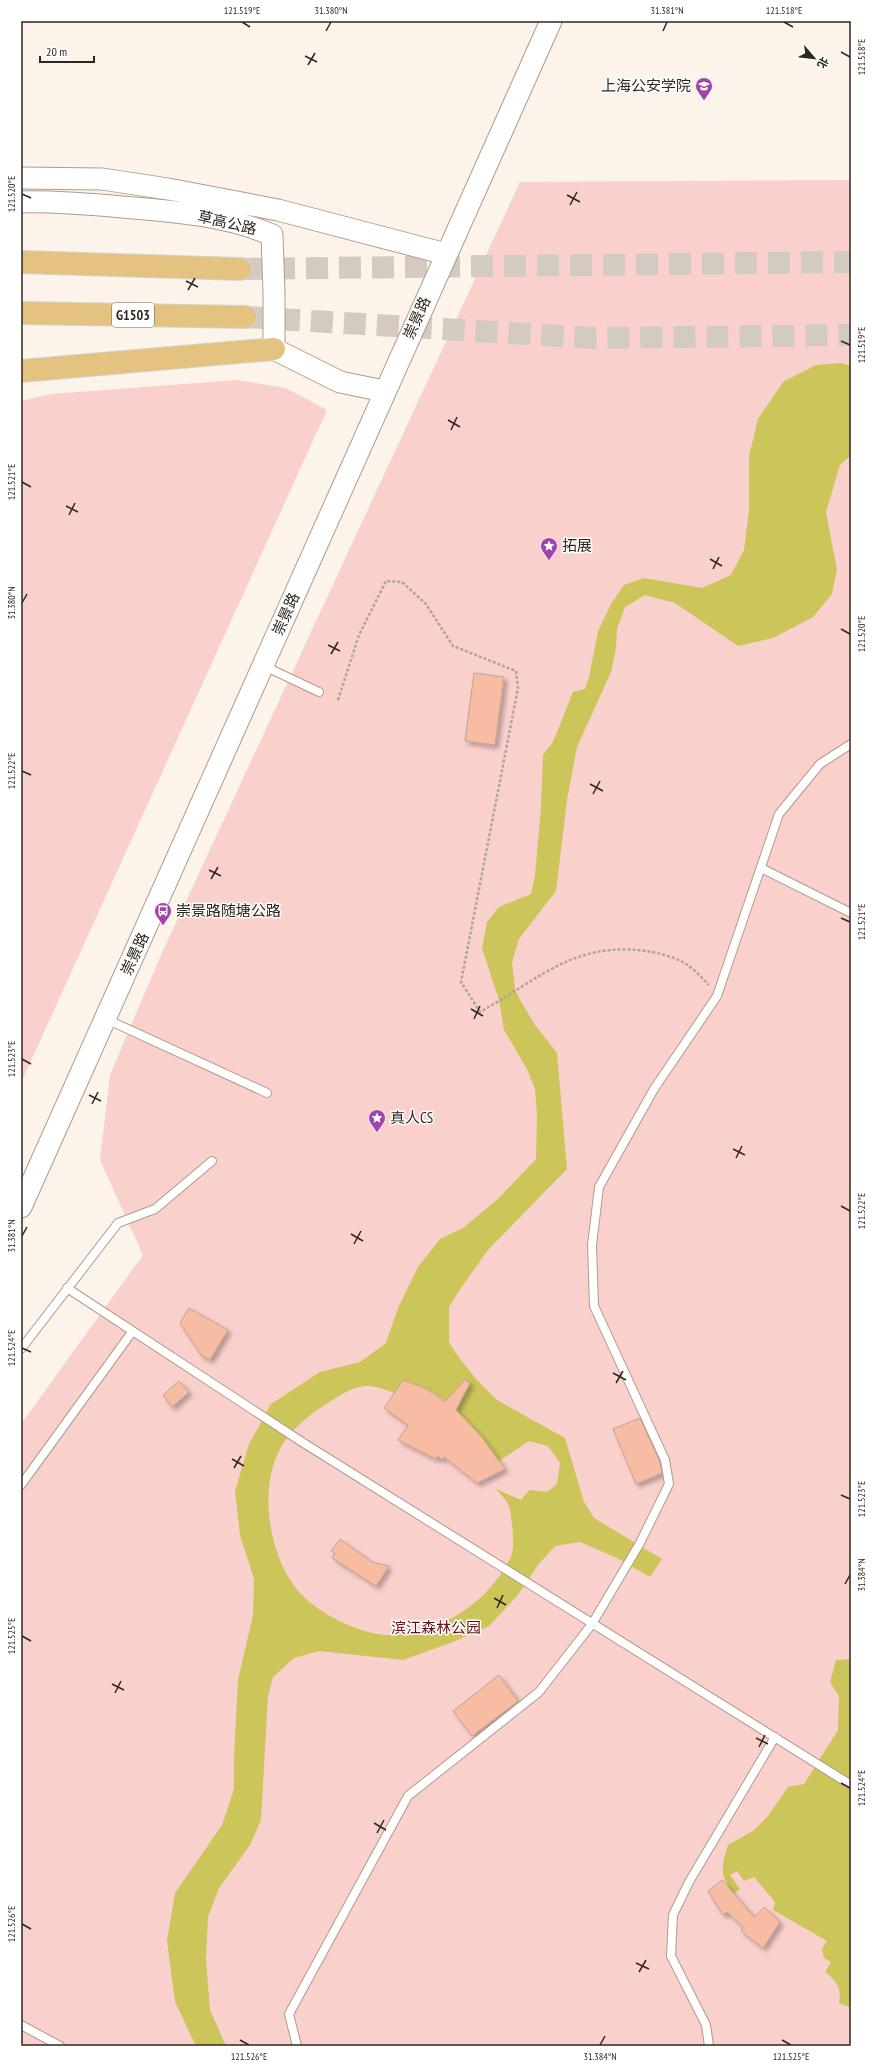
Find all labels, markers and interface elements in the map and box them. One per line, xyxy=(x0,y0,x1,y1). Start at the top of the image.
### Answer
text: 121.519°E xyxy=(224,4,260,17)
text: 31.380°N xyxy=(314,4,348,17)
text: 31.381°N xyxy=(650,4,684,17)
text: 121.518°E xyxy=(766,4,802,17)
scale bar xyxy=(40,38,94,64)
north arrow xyxy=(794,38,834,78)
text: 121.518°E xyxy=(855,39,868,75)
text: 20 m xyxy=(46,44,67,59)
text: 北 xyxy=(814,55,832,71)
place label: 上海公安学院 xyxy=(601,76,691,95)
school or university icon: 上海公安学院 xyxy=(694,76,714,101)
text: 121.520°E xyxy=(5,176,18,212)
street label: 草高公路 xyxy=(196,207,258,239)
street label: 崇景路 xyxy=(399,293,434,342)
road number: G1503 xyxy=(112,303,154,327)
text: 121.519°E xyxy=(855,327,868,363)
text: 121.521°E xyxy=(5,464,18,500)
place icon: 拓展 xyxy=(539,536,559,561)
place label: 拓展 xyxy=(562,536,592,555)
text: 31.380°N xyxy=(5,586,18,620)
street label: 崇景路 xyxy=(268,589,303,638)
text: 121.520°E xyxy=(855,616,868,652)
text: 121.522°E xyxy=(5,753,18,789)
bus stop icon: 崇景路随塘公路 xyxy=(153,901,173,926)
place label: 崇景路随塘公路 xyxy=(176,901,281,920)
text: 121.521°E xyxy=(855,904,868,940)
street label: 崇景路 xyxy=(116,929,153,978)
text: 121.523°E xyxy=(5,1041,18,1077)
place icon: 真人CS xyxy=(367,1108,387,1133)
place label: 真人CS xyxy=(390,1108,433,1127)
text: 121.522°E xyxy=(855,1193,868,1229)
text: 31.381°N xyxy=(5,1219,18,1253)
text: 121.524°E xyxy=(5,1330,18,1366)
text: 121.523°E xyxy=(855,1481,868,1517)
text: 31.384°N xyxy=(855,1558,868,1592)
text: 121.525°E xyxy=(5,1618,18,1654)
park label: 滨江森林公园 xyxy=(391,1618,481,1637)
text: 121.524°E xyxy=(855,1770,868,1806)
text: 121.526°E xyxy=(5,1906,18,1942)
text: 121.526°E xyxy=(231,2050,267,2063)
text: 31.384°N xyxy=(583,2050,617,2063)
text: 121.525°E xyxy=(773,2050,809,2063)

